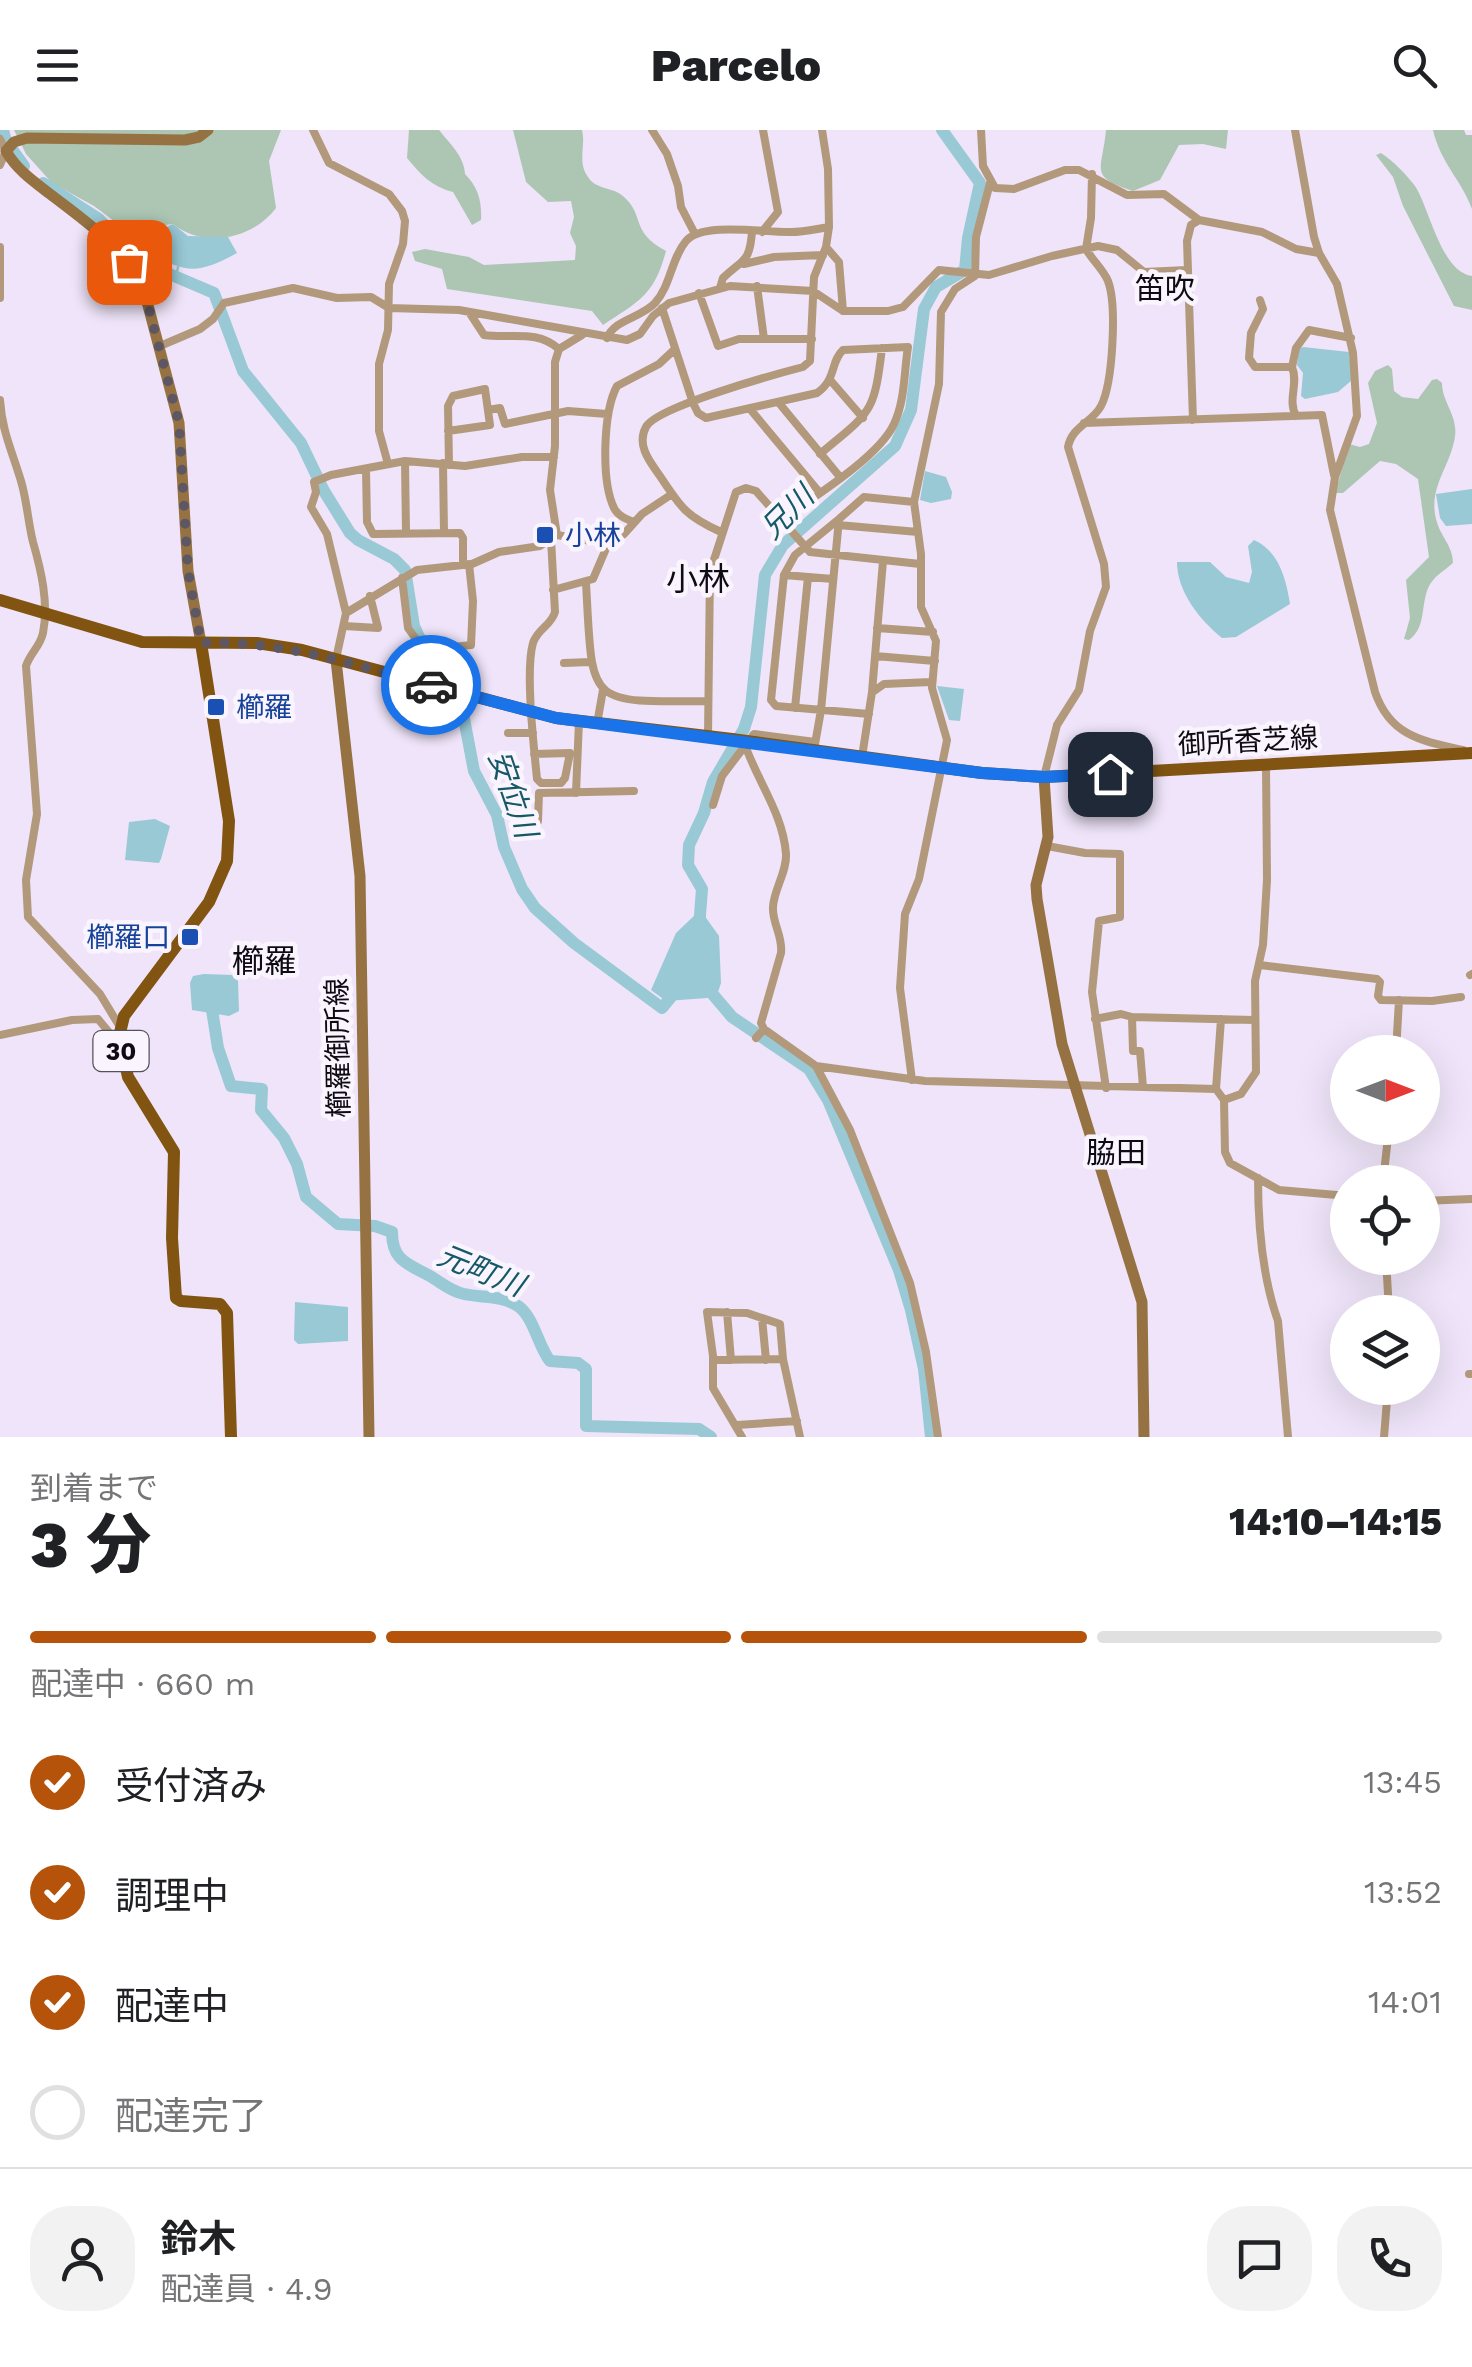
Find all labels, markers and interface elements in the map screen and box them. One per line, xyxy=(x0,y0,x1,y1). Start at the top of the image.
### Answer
icon: menu xyxy=(30,38,85,93)
icon: search xyxy=(1387,38,1442,93)
text: Parcelo xyxy=(651,39,821,92)
pin xyxy=(87,220,172,305)
icon: bag xyxy=(102,235,157,290)
district label: 笛吹 xyxy=(1135,271,1195,306)
water label: 兄川 xyxy=(753,476,823,546)
place label: 小林 xyxy=(565,519,621,552)
marker: 小林 xyxy=(534,524,556,546)
district label: 小林 xyxy=(666,560,730,598)
courier xyxy=(381,635,481,735)
icon: car xyxy=(404,658,459,713)
place label: 櫛羅 xyxy=(236,691,292,724)
marker: 櫛羅 xyxy=(205,696,227,718)
street label: 御所香芝線 xyxy=(1177,721,1319,761)
pin xyxy=(1068,732,1153,817)
water label: 安位川 xyxy=(482,746,545,845)
icon: home xyxy=(1083,747,1138,802)
place label: 櫛羅口 xyxy=(86,921,170,954)
marker: 櫛羅口 xyxy=(179,926,201,948)
district label: 櫛羅 xyxy=(232,942,296,980)
street label: 櫛羅御所線 xyxy=(320,978,356,1118)
road number: 30 xyxy=(94,1031,148,1071)
north arrow xyxy=(1330,1035,1440,1145)
map controls xyxy=(1330,1035,1440,1405)
district label: 脇田 xyxy=(1086,1135,1146,1170)
button: locate xyxy=(1330,1165,1440,1275)
water label: 元町川 xyxy=(433,1237,532,1304)
button: layers xyxy=(1330,1295,1440,1405)
text: 到着まで xyxy=(30,1469,158,1507)
text: 14:10–14:15 xyxy=(1229,1500,1442,1544)
text: 3 分 xyxy=(30,1507,151,1583)
text: 配達中 · 660 m xyxy=(30,1665,255,1703)
icon: check xyxy=(30,1755,85,1810)
text: 13:45 xyxy=(1363,1763,1442,1801)
text: 受付済み xyxy=(115,1764,267,1808)
icon: check xyxy=(30,1865,85,1920)
text: 13:52 xyxy=(1364,1873,1442,1911)
text: 調理中 xyxy=(115,1874,229,1918)
icon: check xyxy=(30,1975,85,2030)
text: 14:01 xyxy=(1368,1983,1442,2021)
text: 配達中 xyxy=(115,1984,229,2028)
text: 配達完了 xyxy=(115,2094,267,2138)
button: person xyxy=(30,2206,135,2311)
button: chat xyxy=(1207,2206,1312,2311)
button: phone xyxy=(1337,2206,1442,2311)
text: 鈴木 xyxy=(160,2217,236,2261)
text: 配達員 · 4.9 xyxy=(160,2270,333,2308)

